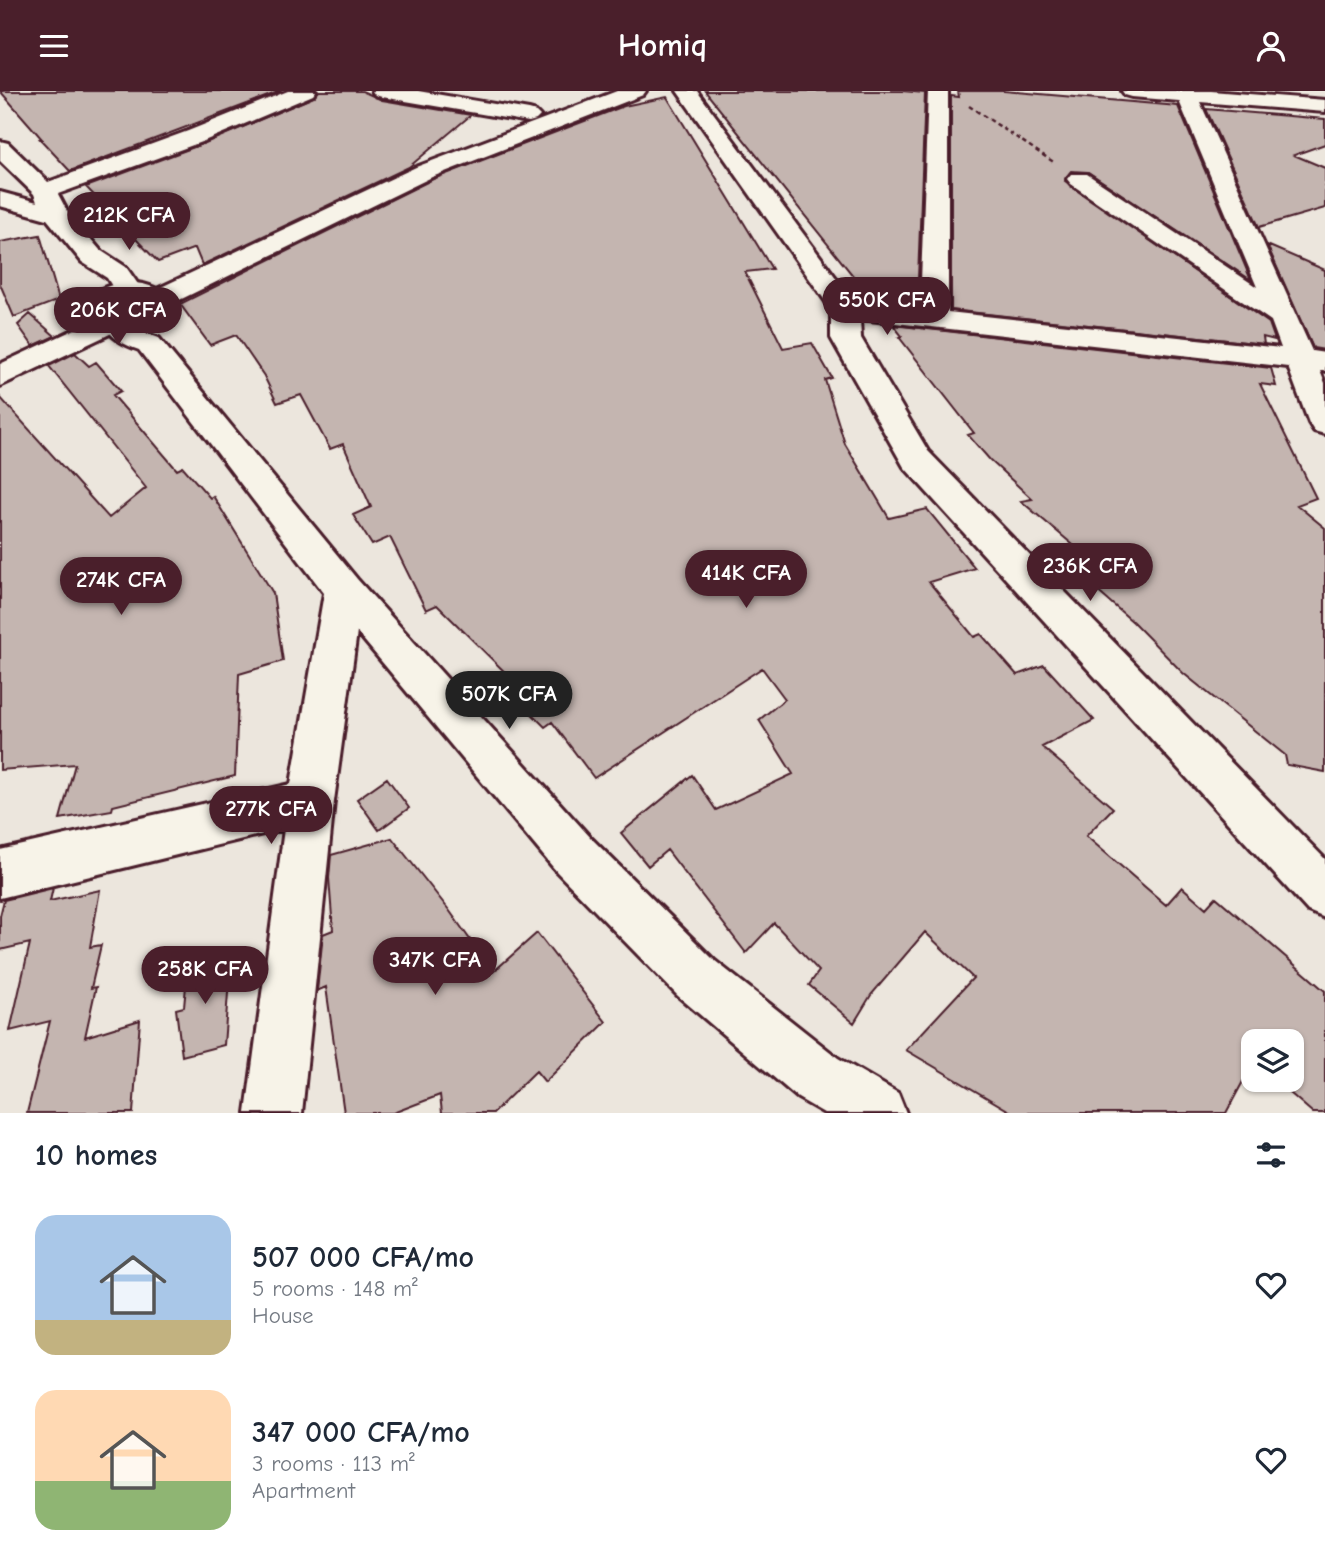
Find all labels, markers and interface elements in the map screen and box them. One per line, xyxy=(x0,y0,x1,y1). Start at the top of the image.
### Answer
icon: menu xyxy=(35,27,73,65)
text: Homiq xyxy=(618,27,707,64)
icon: person xyxy=(1252,27,1290,65)
pin: 212K CFA xyxy=(57,193,201,252)
text: 212K CFA xyxy=(83,201,175,228)
pin: 550K CFA xyxy=(815,278,959,337)
text: 550K CFA xyxy=(838,286,936,313)
pin: 206K CFA xyxy=(46,287,190,347)
text: 206K CFA xyxy=(70,296,166,323)
pin: 236K CFA xyxy=(1018,543,1162,603)
pin: 414K CFA xyxy=(674,551,818,610)
text: 236K CFA xyxy=(1043,552,1137,579)
pin: 274K CFA xyxy=(49,557,193,617)
text: 414K CFA xyxy=(701,559,791,586)
text: 274K CFA xyxy=(76,566,166,593)
pin: 507K CFA xyxy=(437,671,581,731)
text: 507K CFA xyxy=(461,680,557,707)
pin: 277K CFA xyxy=(199,787,343,846)
text: 277K CFA xyxy=(225,795,317,822)
pin: 347K CFA xyxy=(363,937,507,997)
text: 347K CFA xyxy=(389,946,481,973)
pin: 258K CFA xyxy=(133,947,277,1006)
text: 258K CFA xyxy=(158,955,252,982)
map controls xyxy=(1241,1029,1304,1092)
button: layers xyxy=(1241,1029,1304,1092)
icon: filters xyxy=(1252,1136,1290,1174)
text: 10 homes xyxy=(35,1138,157,1173)
text: 507 000 CFA/mo xyxy=(252,1240,474,1275)
icon: home xyxy=(91,1243,175,1327)
icon: heart xyxy=(1252,1266,1290,1304)
text: 5 rooms · 148 m² xyxy=(252,1275,418,1302)
text: House xyxy=(252,1302,314,1329)
text: 347 000 CFA/mo xyxy=(252,1415,470,1450)
icon: home xyxy=(91,1418,175,1502)
icon: heart xyxy=(1252,1441,1290,1479)
text: 3 rooms · 113 m² xyxy=(252,1450,415,1477)
text: Apartment xyxy=(252,1477,355,1504)

